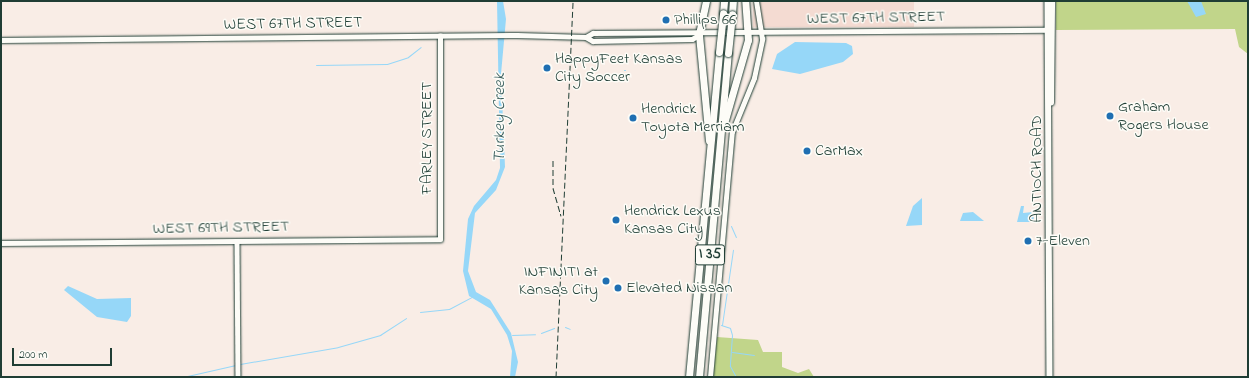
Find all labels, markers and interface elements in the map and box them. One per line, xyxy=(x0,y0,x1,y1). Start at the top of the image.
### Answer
street label: WEST 67TH STREET xyxy=(807,7,945,29)
place label: Phillips 66 xyxy=(674,10,736,30)
street label: WEST 67TH STREET xyxy=(224,13,362,35)
marker: Phillips 66 xyxy=(661,15,671,25)
place label: HappyFeet Kansas City Soccer xyxy=(555,49,683,87)
marker: HappyFeet Kansas City Soccer xyxy=(542,63,552,73)
water label: Turkey Creek xyxy=(490,73,510,163)
street label: FARLEY STREET xyxy=(417,82,437,194)
place label: Graham Rogers House xyxy=(1118,97,1209,135)
place label: Hendrick Toyota Merriam xyxy=(641,99,744,137)
marker: Graham Rogers House xyxy=(1105,111,1115,121)
marker: Hendrick Toyota Merriam xyxy=(628,113,638,123)
street label: ANTIOCH ROAD xyxy=(1027,115,1047,223)
place label: CarMax xyxy=(815,141,863,161)
marker: CarMax xyxy=(802,146,812,156)
place label: Hendrick Lexus Kansas City xyxy=(624,201,721,239)
marker: Hendrick Lexus Kansas City xyxy=(611,215,621,225)
street label: WEST 69TH STREET xyxy=(152,217,290,239)
place label: 7-Eleven xyxy=(1036,231,1090,251)
marker: 7-Eleven xyxy=(1023,236,1033,246)
road number: I 35 xyxy=(694,242,726,268)
place label: INFINITI at Kansas City xyxy=(519,262,598,300)
marker: INFINITI at Kansas City xyxy=(601,276,611,286)
place label: Elevated Nissan xyxy=(626,278,732,298)
marker: Elevated Nissan xyxy=(613,283,623,293)
scale bar xyxy=(14,340,114,366)
text: 200 m xyxy=(19,346,48,364)

